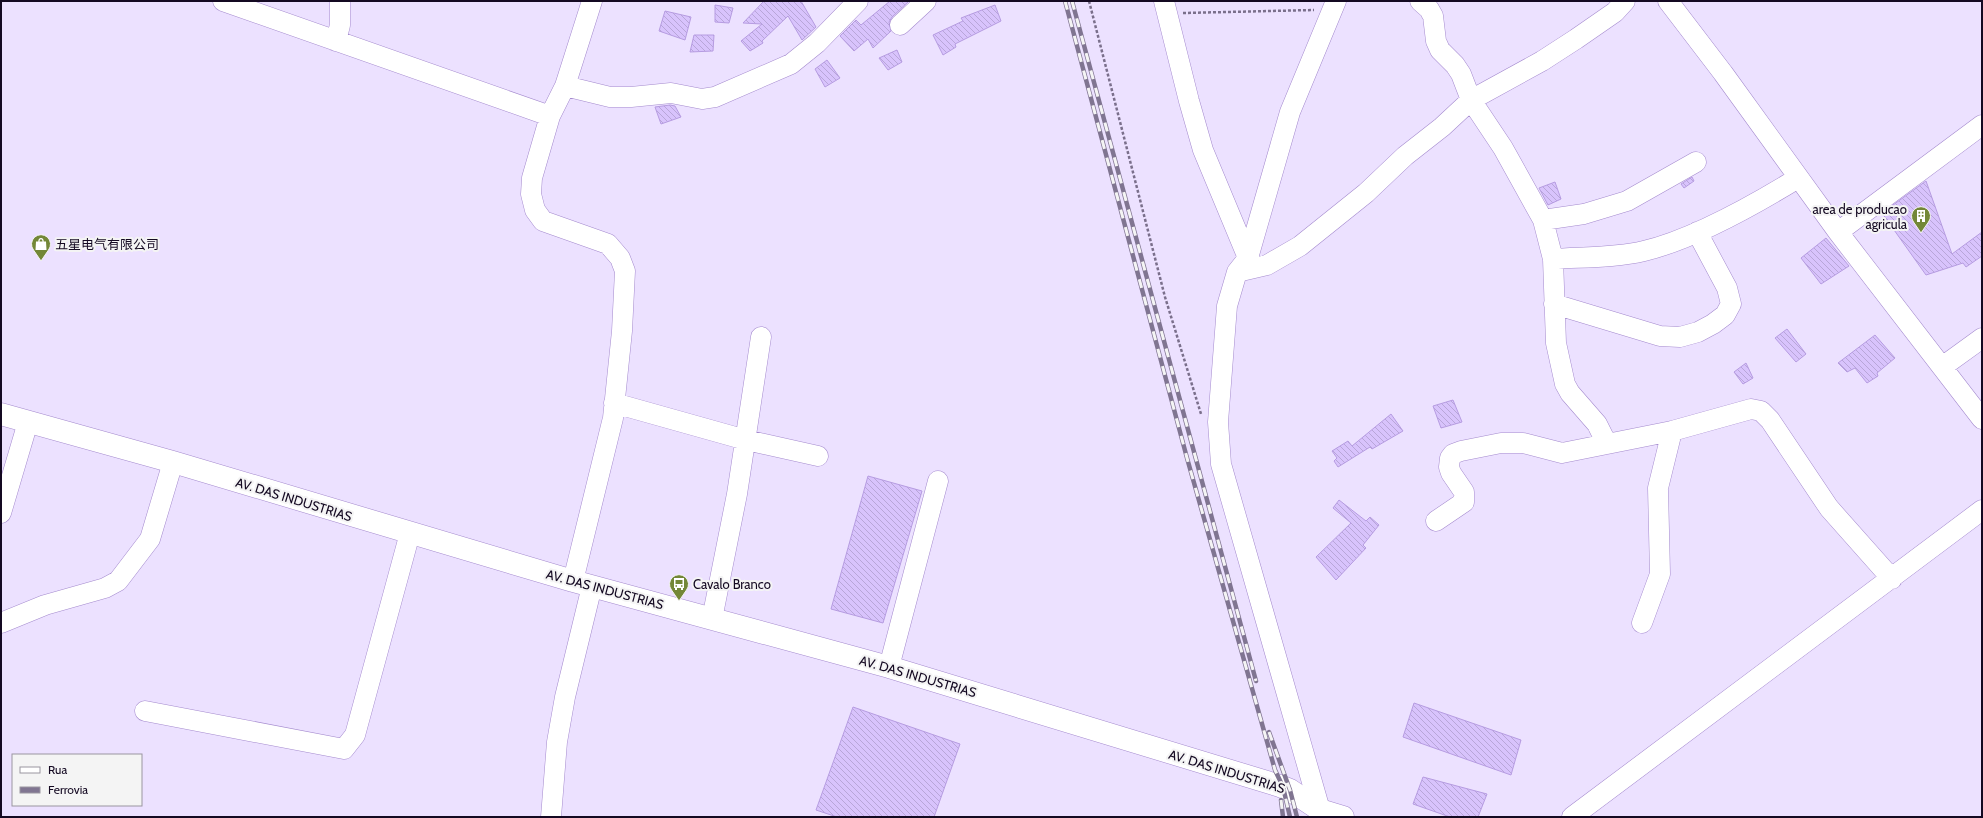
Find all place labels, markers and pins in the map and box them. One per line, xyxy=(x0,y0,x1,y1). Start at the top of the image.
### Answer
place label: area de producao agricula xyxy=(1813,201,1908,232)
building icon: area de producao agricula xyxy=(1910,205,1932,233)
shop icon: 五星电气有限公司 xyxy=(30,233,52,261)
place label: 五星电气有限公司 xyxy=(55,236,159,252)
bus stop icon: Cavalo Branco xyxy=(668,573,690,601)
place label: Cavalo Branco xyxy=(693,576,771,592)

